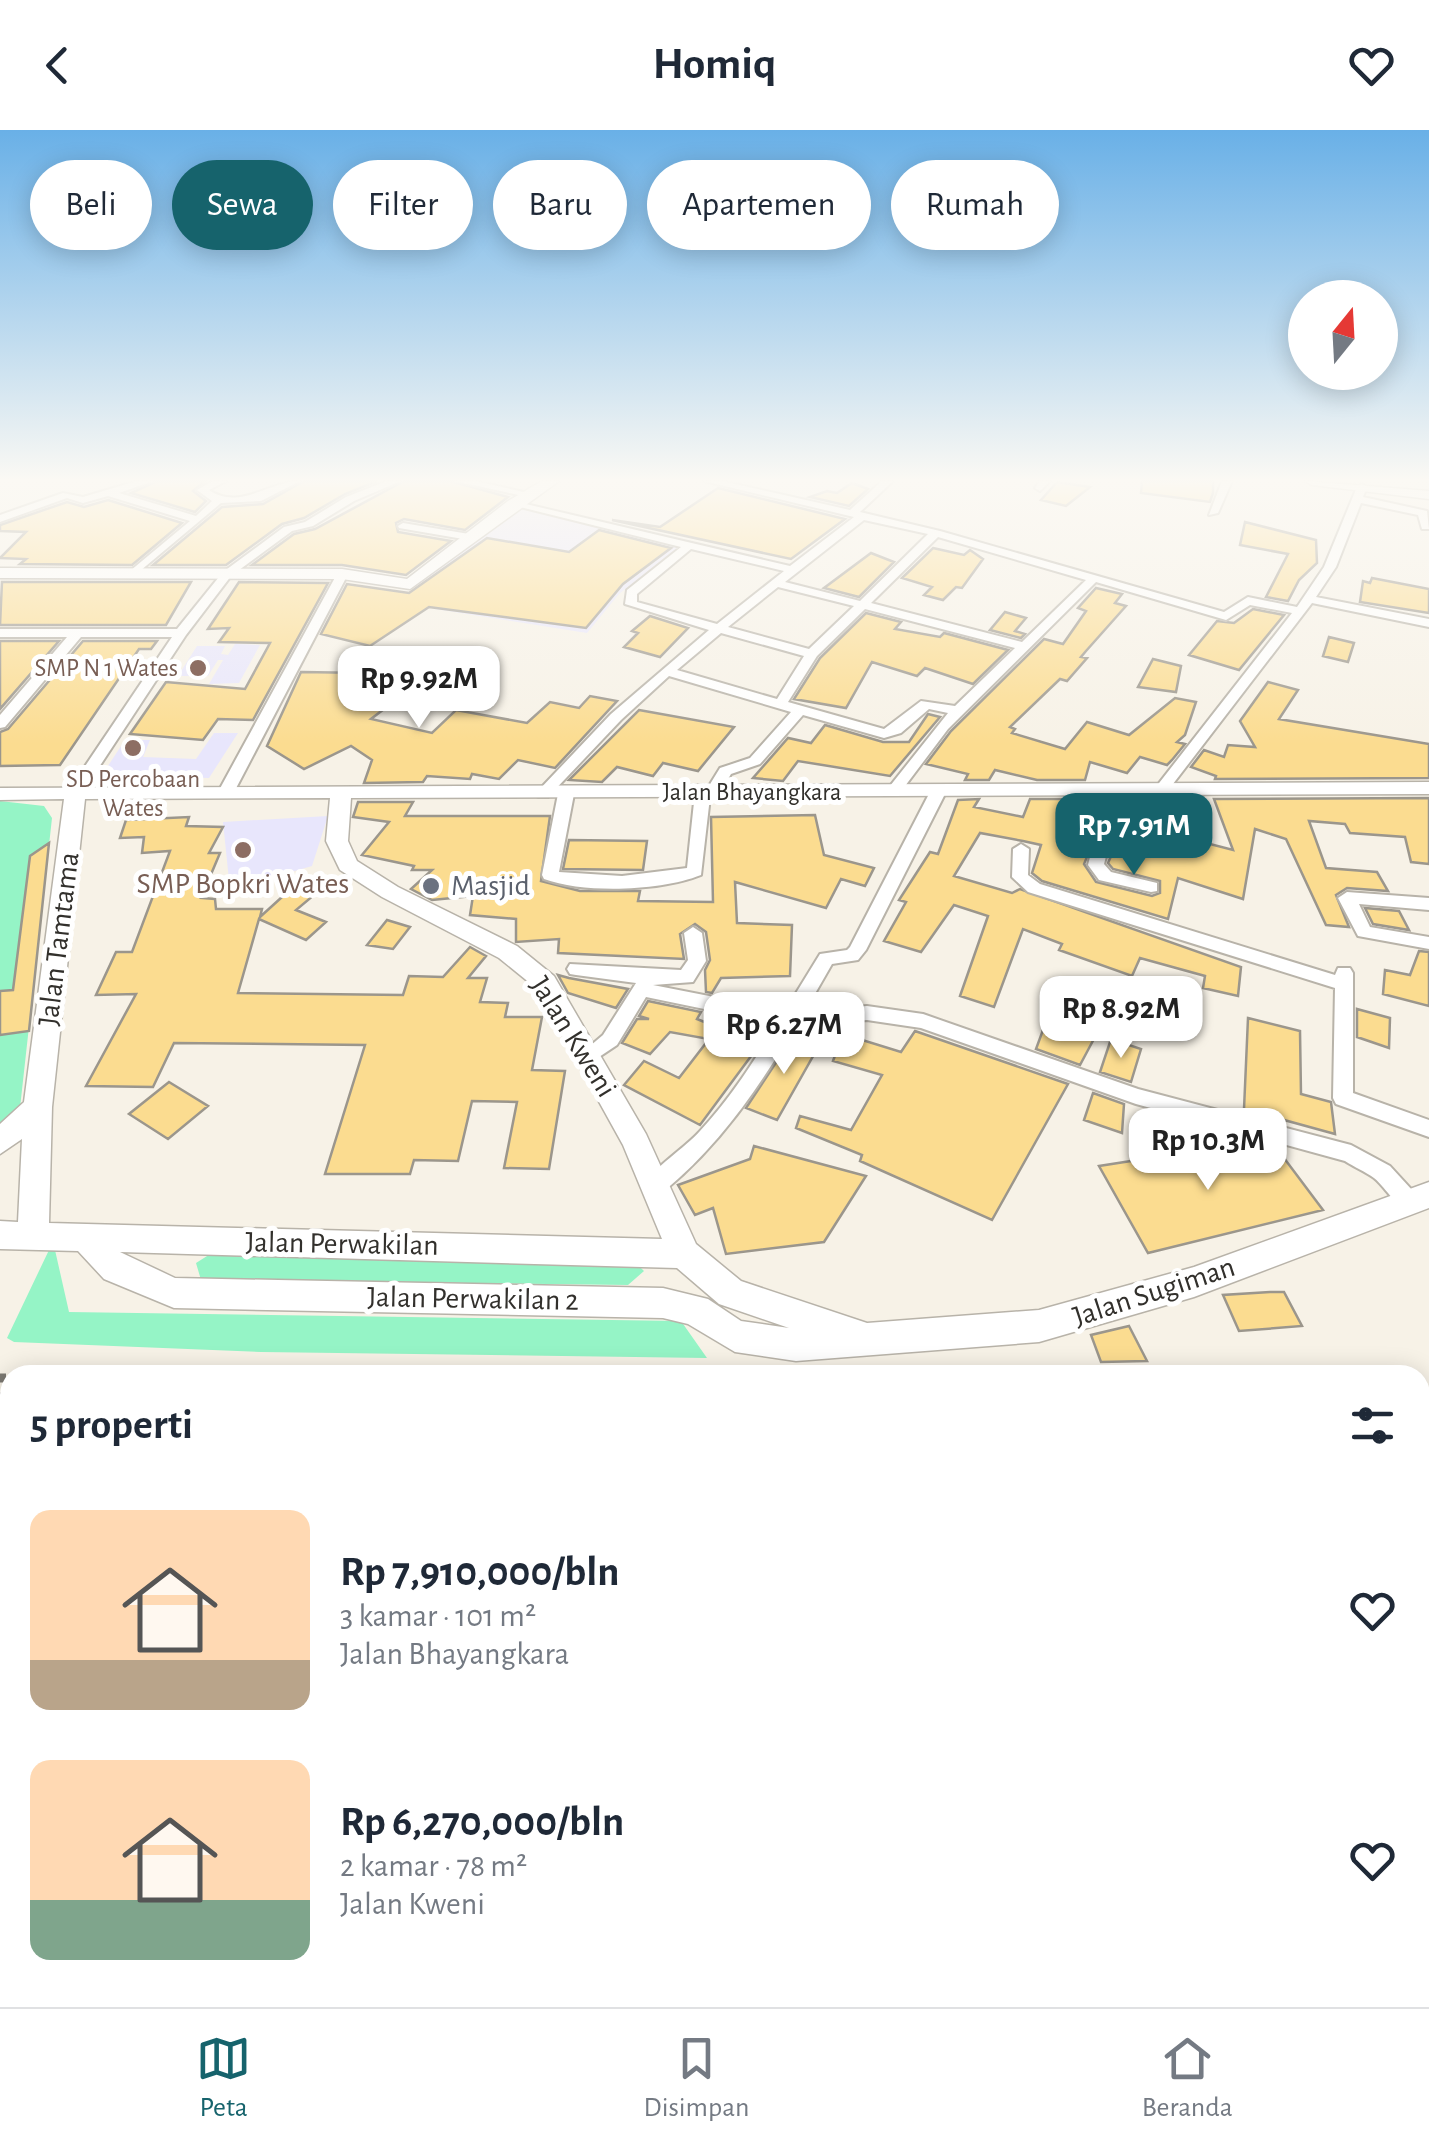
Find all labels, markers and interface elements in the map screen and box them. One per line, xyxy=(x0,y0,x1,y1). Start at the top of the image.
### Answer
icon: back xyxy=(30,38,85,93)
icon: heart xyxy=(1344,38,1399,93)
text: Homiq xyxy=(653,42,776,87)
chip: Beli xyxy=(30,160,152,250)
chip: Sewa xyxy=(172,160,313,250)
chip: Filter xyxy=(333,160,473,250)
chip: Baru xyxy=(493,160,627,250)
chip: Apartemen xyxy=(647,160,871,250)
chip: Rumah xyxy=(891,160,1059,250)
north arrow xyxy=(1288,280,1398,390)
map controls xyxy=(1288,280,1398,390)
pin: Rp 9.92M xyxy=(316,646,522,731)
place label: SMP N 1 Wates xyxy=(34,656,178,681)
marker: SMP N 1 Wates xyxy=(187,657,209,679)
text: Rp 9.92M xyxy=(360,662,478,694)
marker: SD Percobaan Wates xyxy=(122,737,144,759)
place label: SD Percobaan Wates xyxy=(66,767,200,821)
street label: Jalan Bhayangkara xyxy=(662,780,842,805)
pin: Rp 7.91M xyxy=(1031,793,1237,878)
text: Rp 7.91M xyxy=(1077,809,1191,841)
marker: SMP Bopkri Wates xyxy=(232,839,254,861)
street label: Jalan Tamtama xyxy=(33,850,85,1028)
place label: SMP Bopkri Wates xyxy=(137,869,349,899)
place label: Masjid xyxy=(451,871,530,901)
marker: Masjid xyxy=(420,875,442,897)
street label: Jalan Kweni xyxy=(524,971,622,1103)
pin: Rp 8.92M xyxy=(1018,976,1224,1061)
pin: Rp 6.27M xyxy=(681,992,887,1077)
text: Rp 8.92M xyxy=(1062,992,1180,1024)
text: Rp 6.27M xyxy=(726,1008,842,1040)
pin: Rp 10.3M xyxy=(1105,1108,1311,1193)
text: Rp 10.3M xyxy=(1151,1124,1265,1156)
street label: Jalan Perwakilan xyxy=(245,1227,439,1261)
street label: Jalan Sugiman xyxy=(1069,1252,1239,1332)
street label: Jalan Perwakilan 2 xyxy=(367,1282,579,1316)
icon: filters xyxy=(1345,1398,1400,1453)
text: 5 properti xyxy=(30,1404,193,1446)
icon: home xyxy=(110,1550,230,1670)
text: Rp 7,910,000/bln xyxy=(340,1551,620,1593)
icon: heart xyxy=(1345,1583,1400,1638)
text: 3 kamar · 101 m² xyxy=(340,1600,536,1632)
text: Jalan Bhayangkara xyxy=(340,1638,569,1670)
icon: home xyxy=(110,1800,230,1920)
text: Rp 6,270,000/bln xyxy=(340,1801,624,1843)
icon: heart xyxy=(1345,1833,1400,1888)
text: 2 kamar · 78 m² xyxy=(340,1850,527,1882)
text: Jalan Kweni xyxy=(340,1888,485,1920)
tab: Peta xyxy=(196,2031,251,2125)
tab: Disimpan xyxy=(644,2031,749,2125)
tab: Beranda xyxy=(1142,2031,1233,2125)

